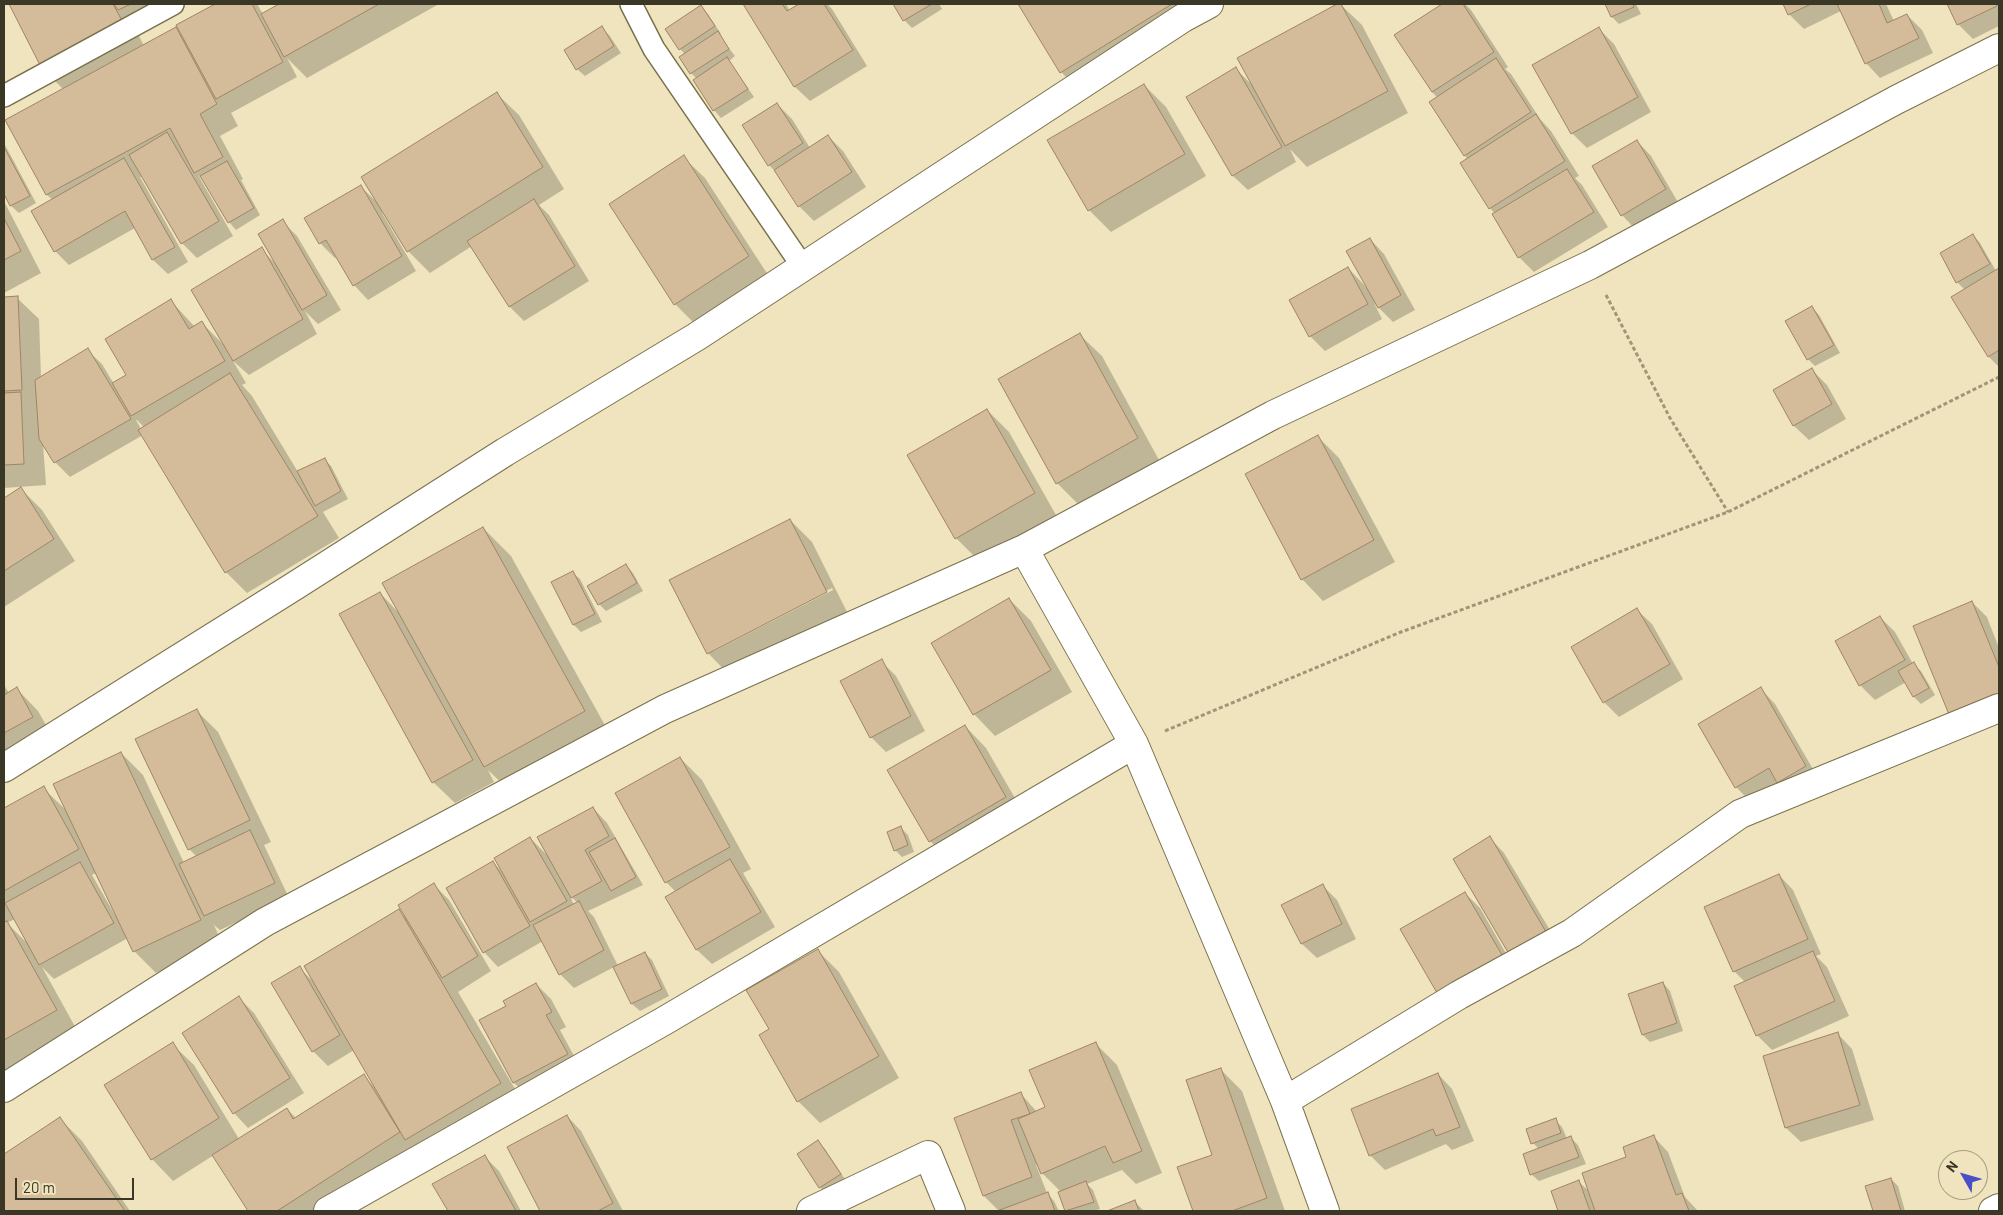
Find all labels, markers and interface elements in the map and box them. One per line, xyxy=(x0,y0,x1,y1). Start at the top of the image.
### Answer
north arrow xyxy=(1938,1150,1988,1200)
text: N xyxy=(1942,1157,1961,1175)
scale bar xyxy=(18,1168,136,1200)
text: 20 m xyxy=(23,1178,55,1196)

